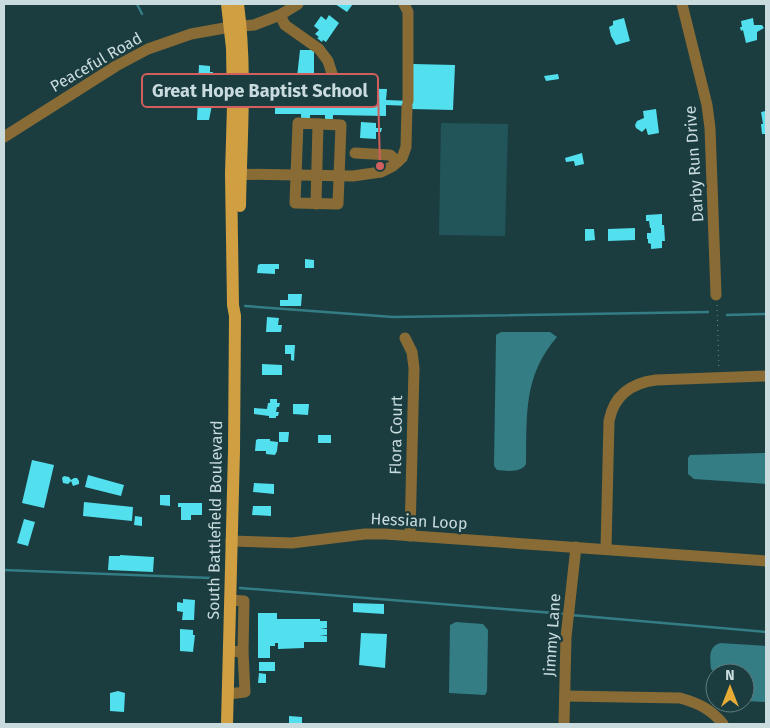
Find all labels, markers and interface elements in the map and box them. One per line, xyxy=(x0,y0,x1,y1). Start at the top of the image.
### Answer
street label: Peaceful Road xyxy=(47,28,145,96)
callout: Great Hope Baptist School xyxy=(142,74,378,107)
text: Great Hope Baptist School xyxy=(152,80,369,102)
street label: Darby Run Drive xyxy=(680,105,708,223)
street label: Flora Court xyxy=(386,395,406,475)
street label: South Battlefield Boulevard xyxy=(204,420,226,620)
street label: Hessian Loop xyxy=(370,509,468,533)
street label: Jimmy Lane xyxy=(540,593,564,677)
north arrow xyxy=(705,663,755,713)
text: N xyxy=(725,667,735,684)

